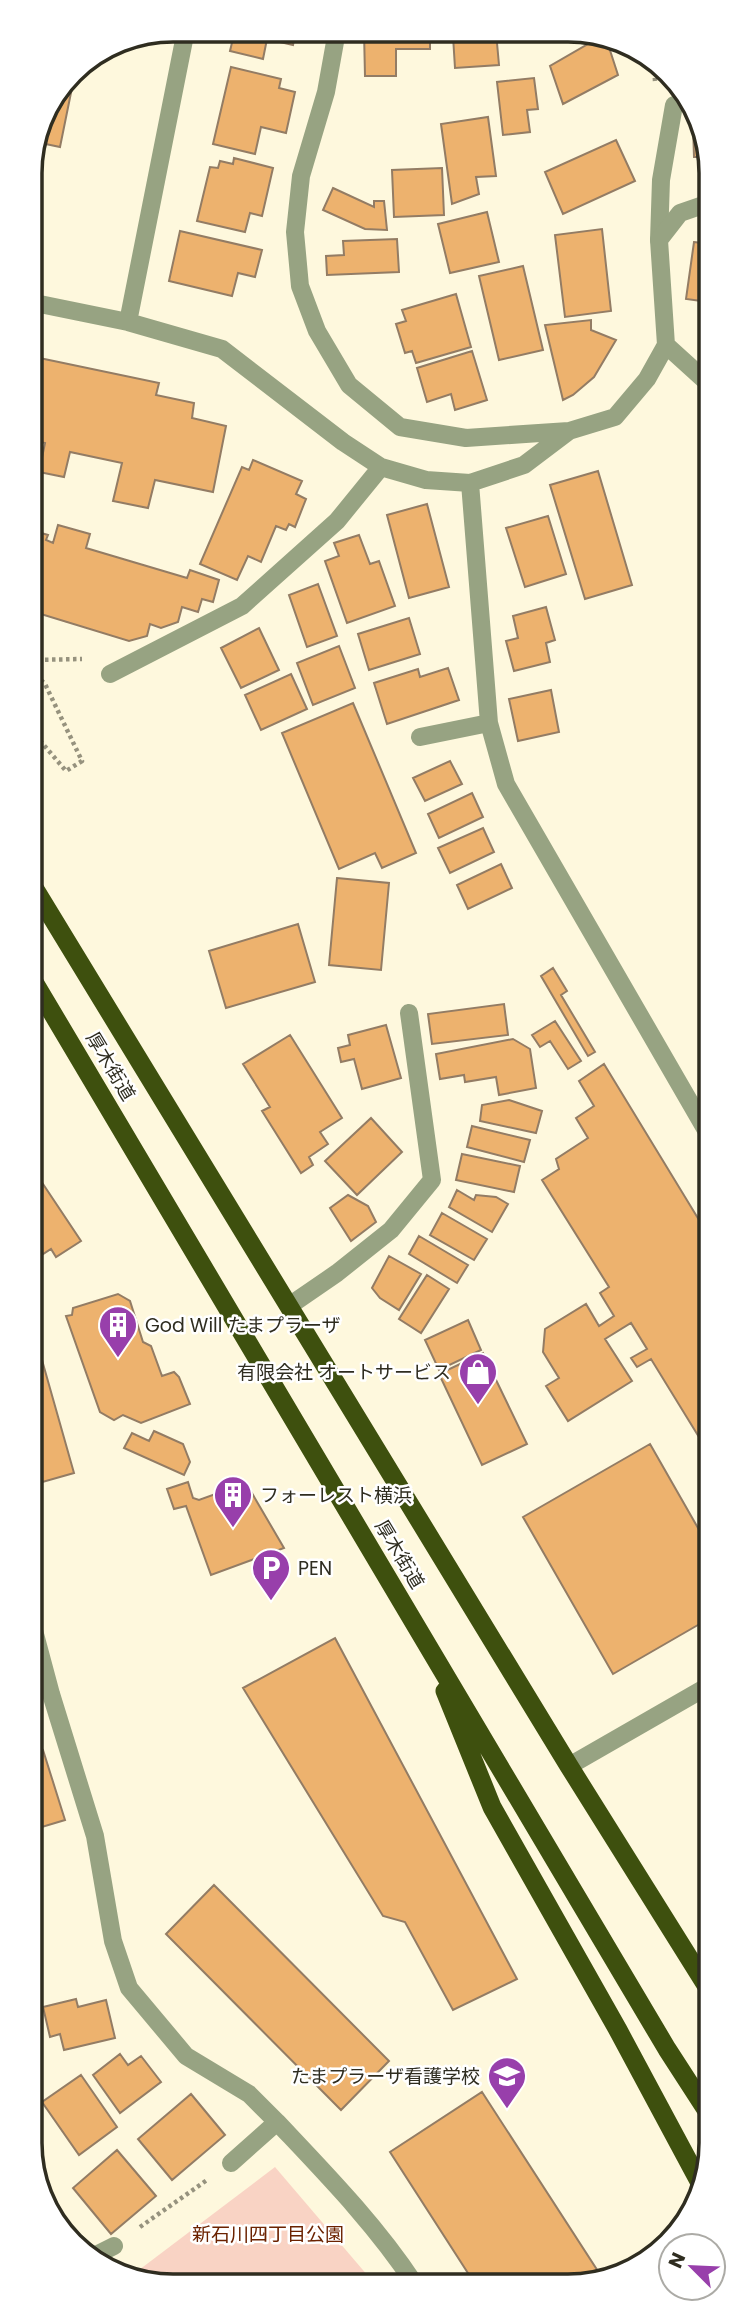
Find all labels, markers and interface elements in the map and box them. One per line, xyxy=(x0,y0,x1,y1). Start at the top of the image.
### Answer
street label: 厚木街道 xyxy=(79,1027,142,1106)
building icon: God Will たまプラーザ xyxy=(97,1304,139,1359)
place label: God Will たまプラーザ xyxy=(145,1312,341,1339)
shop icon: 有限会社 オートサービス xyxy=(457,1351,499,1406)
place label: 有限会社 オートサービス xyxy=(237,1359,451,1386)
building icon: フォーレスト横浜 xyxy=(212,1474,254,1529)
place label: フォーレスト横浜 xyxy=(260,1482,412,1509)
street label: 厚木街道 xyxy=(368,1515,431,1594)
parking icon: PEN xyxy=(250,1547,292,1602)
place label: PEN xyxy=(298,1555,332,1582)
school or university icon: たまプラーザ看護学校 xyxy=(486,2055,528,2110)
place label: たまプラーザ看護学校 xyxy=(291,2063,480,2090)
park label: 新石川四丁目公園 xyxy=(192,2221,344,2248)
north arrow xyxy=(657,2232,727,2302)
text: N xyxy=(662,2248,692,2272)

